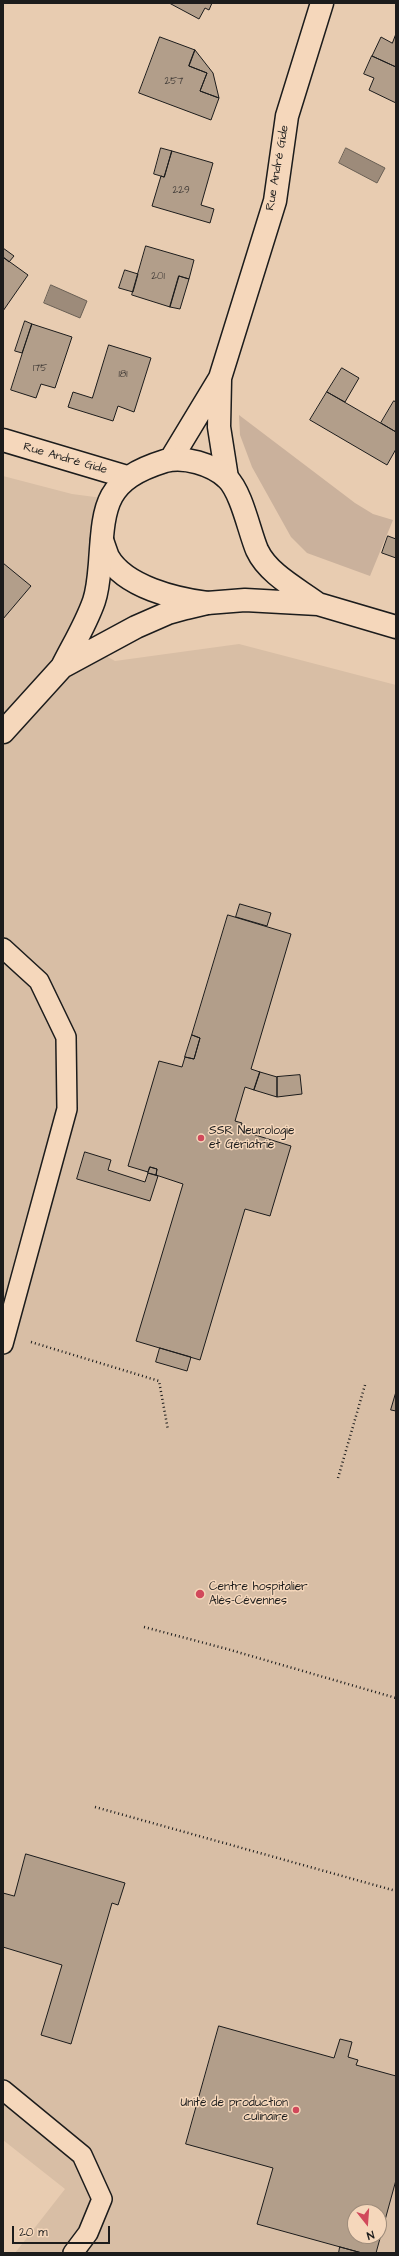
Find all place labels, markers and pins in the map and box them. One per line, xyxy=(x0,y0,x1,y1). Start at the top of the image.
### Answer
place label: SSR Neurologie et Gériatrie xyxy=(209,1124,294,1152)
marker: SSR Neurologie et Gériatrie xyxy=(196,1133,206,1143)
place label: Centre hospitalier Alès-Cévennes xyxy=(209,1580,308,1608)
marker: Centre hospitalier Alès-Cévennes xyxy=(194,1588,206,1600)
place label: Unité de production culinaire xyxy=(181,2096,288,2124)
marker: Unité de production culinaire xyxy=(291,2105,301,2115)

